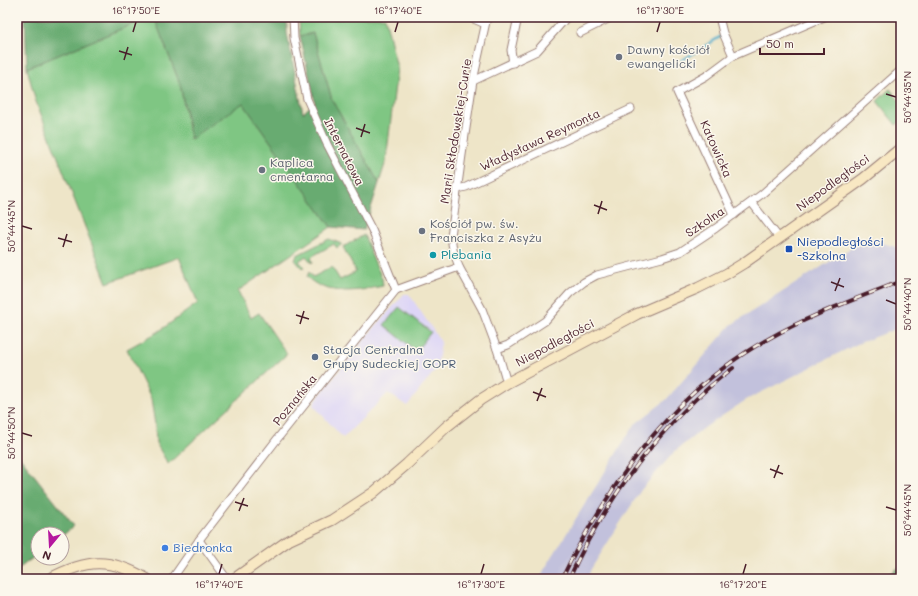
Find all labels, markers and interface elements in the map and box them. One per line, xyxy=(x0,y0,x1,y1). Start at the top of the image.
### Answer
text: 16°17'50"E xyxy=(112,3,160,17)
text: 16°17'40"E xyxy=(374,3,422,17)
text: 16°17'30"E xyxy=(636,3,684,17)
scale bar xyxy=(760,30,824,56)
text: 50 m xyxy=(766,35,794,51)
place label: Dawny kościół ewangelicki xyxy=(627,41,710,71)
marker: Dawny kościół ewangelicki xyxy=(614,52,624,62)
street label: Marii Skłodowskiej-Curie xyxy=(436,57,474,205)
text: 50°44'35"N xyxy=(900,71,914,123)
street label: Władysława Reymonta xyxy=(477,104,602,174)
street label: Internatowa xyxy=(321,115,369,188)
street label: Katowicka xyxy=(697,117,737,180)
street label: Niepodległości xyxy=(793,150,872,214)
place label: Kaplica cmentarna xyxy=(270,154,334,184)
marker: Kaplica cmentarna xyxy=(257,165,267,175)
text: 50°44'45"N xyxy=(4,200,18,252)
street label: Szkolna xyxy=(682,202,727,240)
place label: Kościół pw. św. Franciszka z Asyżu xyxy=(430,215,542,245)
marker: Kościół pw. św. Franciszka z Asyżu xyxy=(417,226,427,236)
place label: Niepodległości -Szkolna xyxy=(797,233,884,263)
marker: Niepodległości -Szkolna xyxy=(784,244,794,254)
place label: Plebania xyxy=(441,246,492,262)
marker: Plebania xyxy=(428,250,438,260)
text: 50°44'40"N xyxy=(900,278,914,330)
street label: Niepodległości xyxy=(512,315,597,370)
place label: Stacja Centralna Grupy Sudeckiej GOPR xyxy=(323,341,456,371)
marker: Stacja Centralna Grupy Sudeckiej GOPR xyxy=(310,352,320,362)
street label: Poznańska xyxy=(269,370,320,428)
text: 50°44'50"N xyxy=(4,407,18,459)
text: 50°44'45"N xyxy=(900,484,914,536)
north arrow xyxy=(30,526,70,566)
place label: Biedronka xyxy=(173,539,233,555)
marker: Biedronka xyxy=(160,543,170,553)
text: N xyxy=(40,548,53,564)
text: 16°17'40"E xyxy=(195,577,243,591)
text: 16°17'30"E xyxy=(457,577,505,591)
text: 16°17'20"E xyxy=(719,577,767,591)

